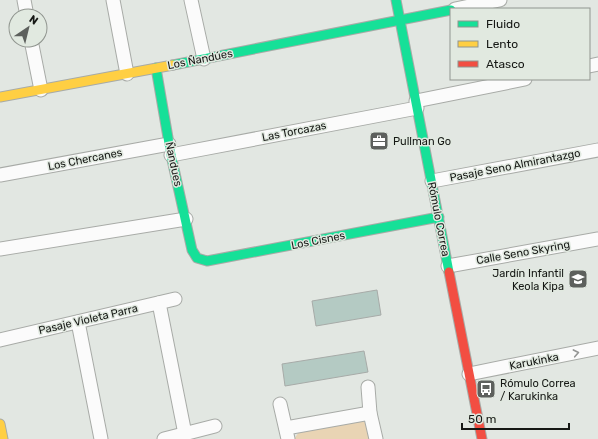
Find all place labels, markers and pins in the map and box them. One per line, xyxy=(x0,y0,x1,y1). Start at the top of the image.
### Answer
office icon: Pullman Go xyxy=(368,130,390,152)
place label: Pullman Go xyxy=(393,135,451,148)
place label: Jardín Infantil Keola Kipa xyxy=(492,267,564,293)
school or university icon: Jardín Infantil Keola Kipa xyxy=(567,268,589,290)
place label: Rómulo Correa / Karukinka xyxy=(500,377,576,403)
bus stop icon: Rómulo Correa / Karukinka xyxy=(475,378,497,400)

